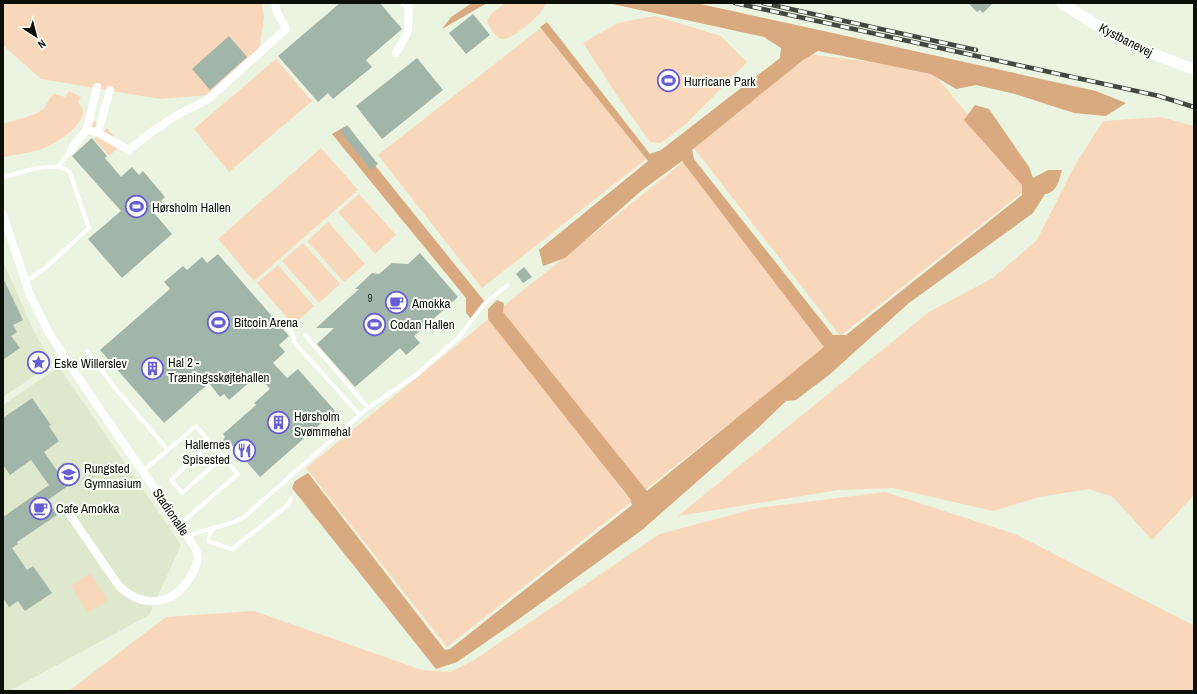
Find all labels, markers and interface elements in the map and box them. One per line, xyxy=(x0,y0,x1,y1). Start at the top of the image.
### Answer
north arrow xyxy=(16,16,56,56)
street label: Kystbanevej xyxy=(1096,19,1156,61)
text: N xyxy=(35,37,49,52)
sports icon: Hurricane Park xyxy=(655,68,681,94)
place label: Hurricane Park xyxy=(684,73,756,90)
sports icon: Hørsholm Hallen xyxy=(123,194,149,220)
place label: Hørsholm Hallen xyxy=(152,199,231,216)
cafe icon: Amokka xyxy=(384,290,410,316)
house number: 9 xyxy=(367,291,373,305)
place label: Amokka xyxy=(411,295,451,312)
sports icon: Bitcoin Arena xyxy=(206,309,232,335)
sports icon: Codan Hallen xyxy=(361,311,387,337)
place label: Bitcoin Arena xyxy=(234,314,298,331)
place label: Codan Hallen xyxy=(390,316,455,333)
place icon: Eske Willerslev xyxy=(25,350,51,376)
place label: Hal 2 - Træningsskøjtehallen xyxy=(168,354,270,386)
place label: Eske Willerslev xyxy=(54,355,128,372)
building icon: Hal 2 - Træningsskøjtehallen xyxy=(139,356,165,382)
place label: Hørsholm Svømmehal xyxy=(294,408,350,440)
building icon: Hørsholm Svømmehal xyxy=(265,410,291,436)
place label: Hallernes Spisested xyxy=(183,436,230,468)
restaurant icon: Hallernes Spisested xyxy=(232,438,258,464)
place label: Rungsted Gymnasium xyxy=(84,460,142,492)
school or university icon: Rungsted Gymnasium xyxy=(55,462,81,488)
street label: Stadionalle xyxy=(149,485,193,539)
cafe icon: Cafe Amokka xyxy=(27,495,53,521)
place label: Cafe Amokka xyxy=(56,500,119,517)

